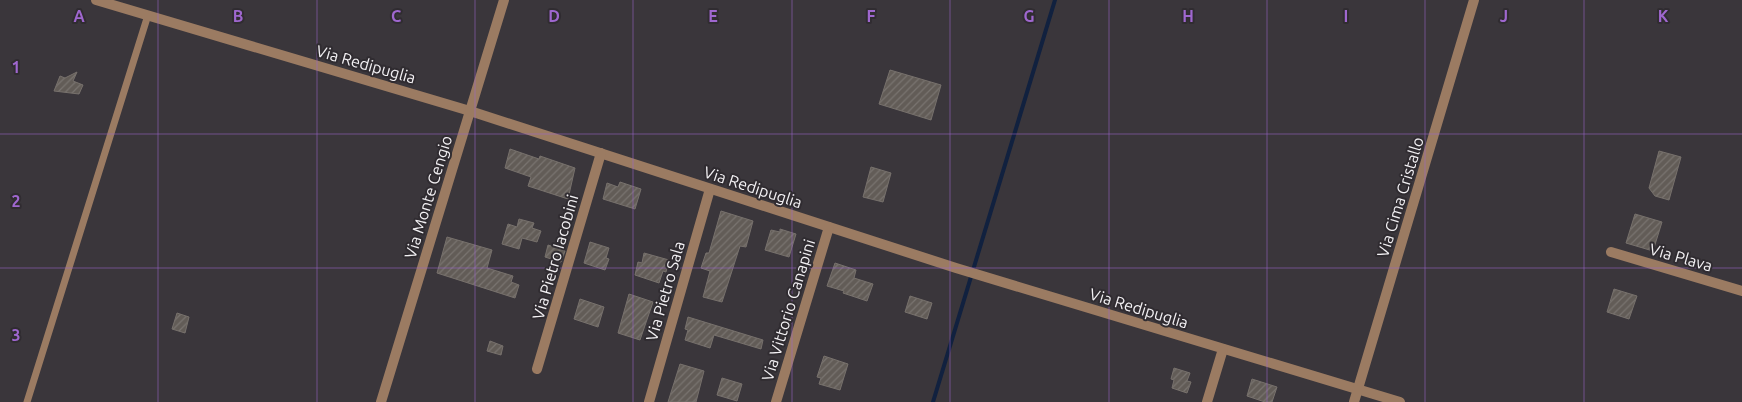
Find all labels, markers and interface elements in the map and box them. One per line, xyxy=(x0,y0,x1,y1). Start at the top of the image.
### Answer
text: A xyxy=(73,7,85,25)
text: B xyxy=(233,7,243,25)
text: C xyxy=(391,7,401,25)
text: D xyxy=(548,7,560,25)
text: E xyxy=(708,7,718,25)
text: F xyxy=(867,7,876,25)
text: G xyxy=(1023,7,1035,25)
text: H xyxy=(1182,7,1194,25)
text: I xyxy=(1344,7,1348,25)
text: J xyxy=(1500,7,1508,25)
text: K xyxy=(1658,7,1669,25)
street label: Via Redipuglia xyxy=(314,41,418,87)
text: 1 xyxy=(11,58,21,76)
street label: Via Monte Cengio xyxy=(401,133,455,261)
street label: Via Cima Cristallo xyxy=(1373,135,1427,259)
street label: Via Redipuglia xyxy=(701,163,805,211)
text: 2 xyxy=(11,192,21,210)
street label: Via Pietro Iacobini xyxy=(529,192,581,322)
street label: Via Vittorio Canapini xyxy=(758,237,818,383)
street label: Via Pietro Sala xyxy=(642,239,688,343)
street label: Via Plava xyxy=(1648,239,1714,275)
street label: Via Redipuglia xyxy=(1087,284,1191,332)
text: 3 xyxy=(11,326,21,344)

